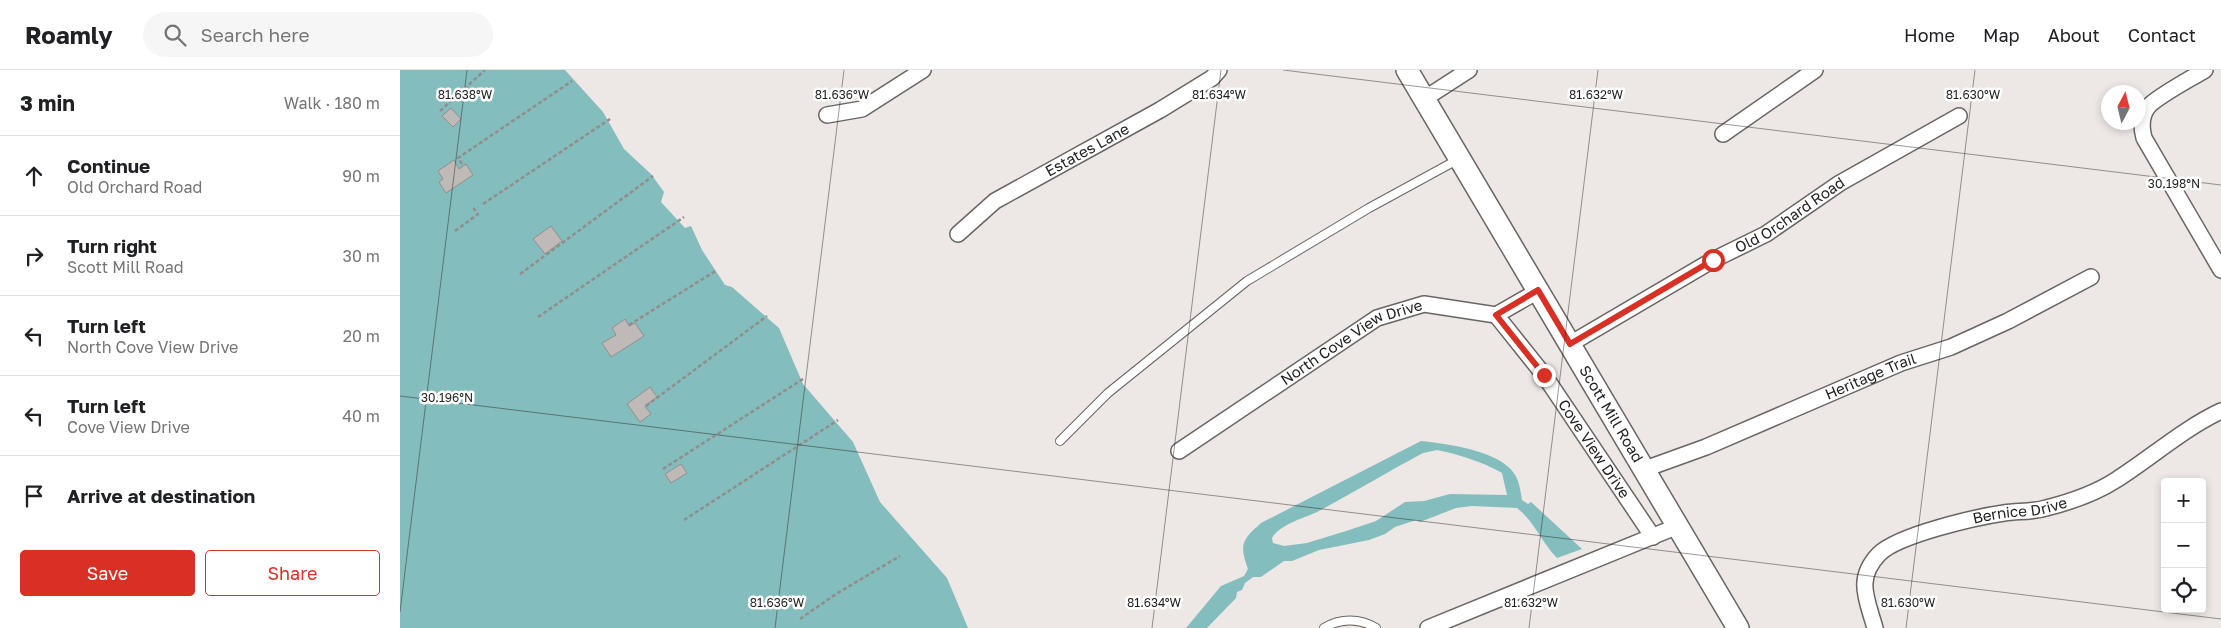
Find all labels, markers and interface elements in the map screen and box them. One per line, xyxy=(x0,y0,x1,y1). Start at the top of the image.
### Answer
search box xyxy=(143,12,493,57)
text: Roamly xyxy=(25,20,113,49)
icon: search xyxy=(161,21,189,49)
text: Search here xyxy=(201,23,309,46)
text: Home xyxy=(1904,24,1955,46)
text: Map xyxy=(1983,24,2020,46)
text: About xyxy=(2048,24,2100,46)
text: Contact xyxy=(2128,24,2196,46)
north arrow xyxy=(2101,85,2146,130)
text: 81.638°W xyxy=(438,87,493,102)
text: 81.636°W xyxy=(815,87,870,102)
text: 81.634°W xyxy=(1192,87,1246,102)
text: 81.632°W xyxy=(1569,87,1624,102)
text: 81.630°W xyxy=(1946,87,2001,102)
text: 3 min xyxy=(20,90,75,116)
text: Walk · 180 m xyxy=(284,93,380,113)
street label: Estates Lane xyxy=(1042,119,1132,180)
text: Continue xyxy=(67,154,150,177)
icon: ahead xyxy=(20,162,48,190)
text: 90 m xyxy=(342,166,380,186)
street label: Old Orchard Road xyxy=(1732,173,1848,256)
text: 30.198°N xyxy=(2148,176,2200,191)
text: Old Orchard Road xyxy=(67,177,202,197)
text: Turn right xyxy=(67,234,157,257)
icon: right xyxy=(20,242,48,270)
text: 30 m xyxy=(343,246,380,266)
route start xyxy=(1702,249,1725,272)
text: Scott Mill Road xyxy=(67,257,184,277)
street label: North Cove View Drive xyxy=(1277,295,1425,388)
text: Turn left xyxy=(67,314,146,337)
icon: left xyxy=(20,322,48,350)
text: 20 m xyxy=(343,326,380,346)
text: North Cove View Drive xyxy=(67,337,238,357)
street label: Heritage Trail xyxy=(1822,349,1918,403)
street label: Scott Mill Road xyxy=(1576,362,1648,465)
route end xyxy=(1533,364,1556,387)
text: 30.196°N xyxy=(421,390,473,405)
text: Turn left xyxy=(67,394,146,417)
street label: Cove View Drive xyxy=(1555,396,1634,502)
icon: left xyxy=(20,402,48,430)
text: 40 m xyxy=(342,406,380,426)
text: Cove View Drive xyxy=(67,417,190,437)
map controls xyxy=(2161,478,2206,613)
button: + xyxy=(2161,478,2206,523)
icon: arrive xyxy=(20,482,48,510)
text: Arrive at destination xyxy=(67,484,255,507)
street label: Bernice Drive xyxy=(1971,493,2069,527)
button: − xyxy=(2161,523,2206,568)
button: Save xyxy=(20,550,195,596)
button: Share xyxy=(205,550,380,596)
button: locate xyxy=(2161,568,2206,613)
text: 81.636°W xyxy=(750,595,805,610)
text: 81.634°W xyxy=(1127,595,1181,610)
text: 81.632°W xyxy=(1504,595,1559,610)
text: 81.630°W xyxy=(1881,595,1936,610)

